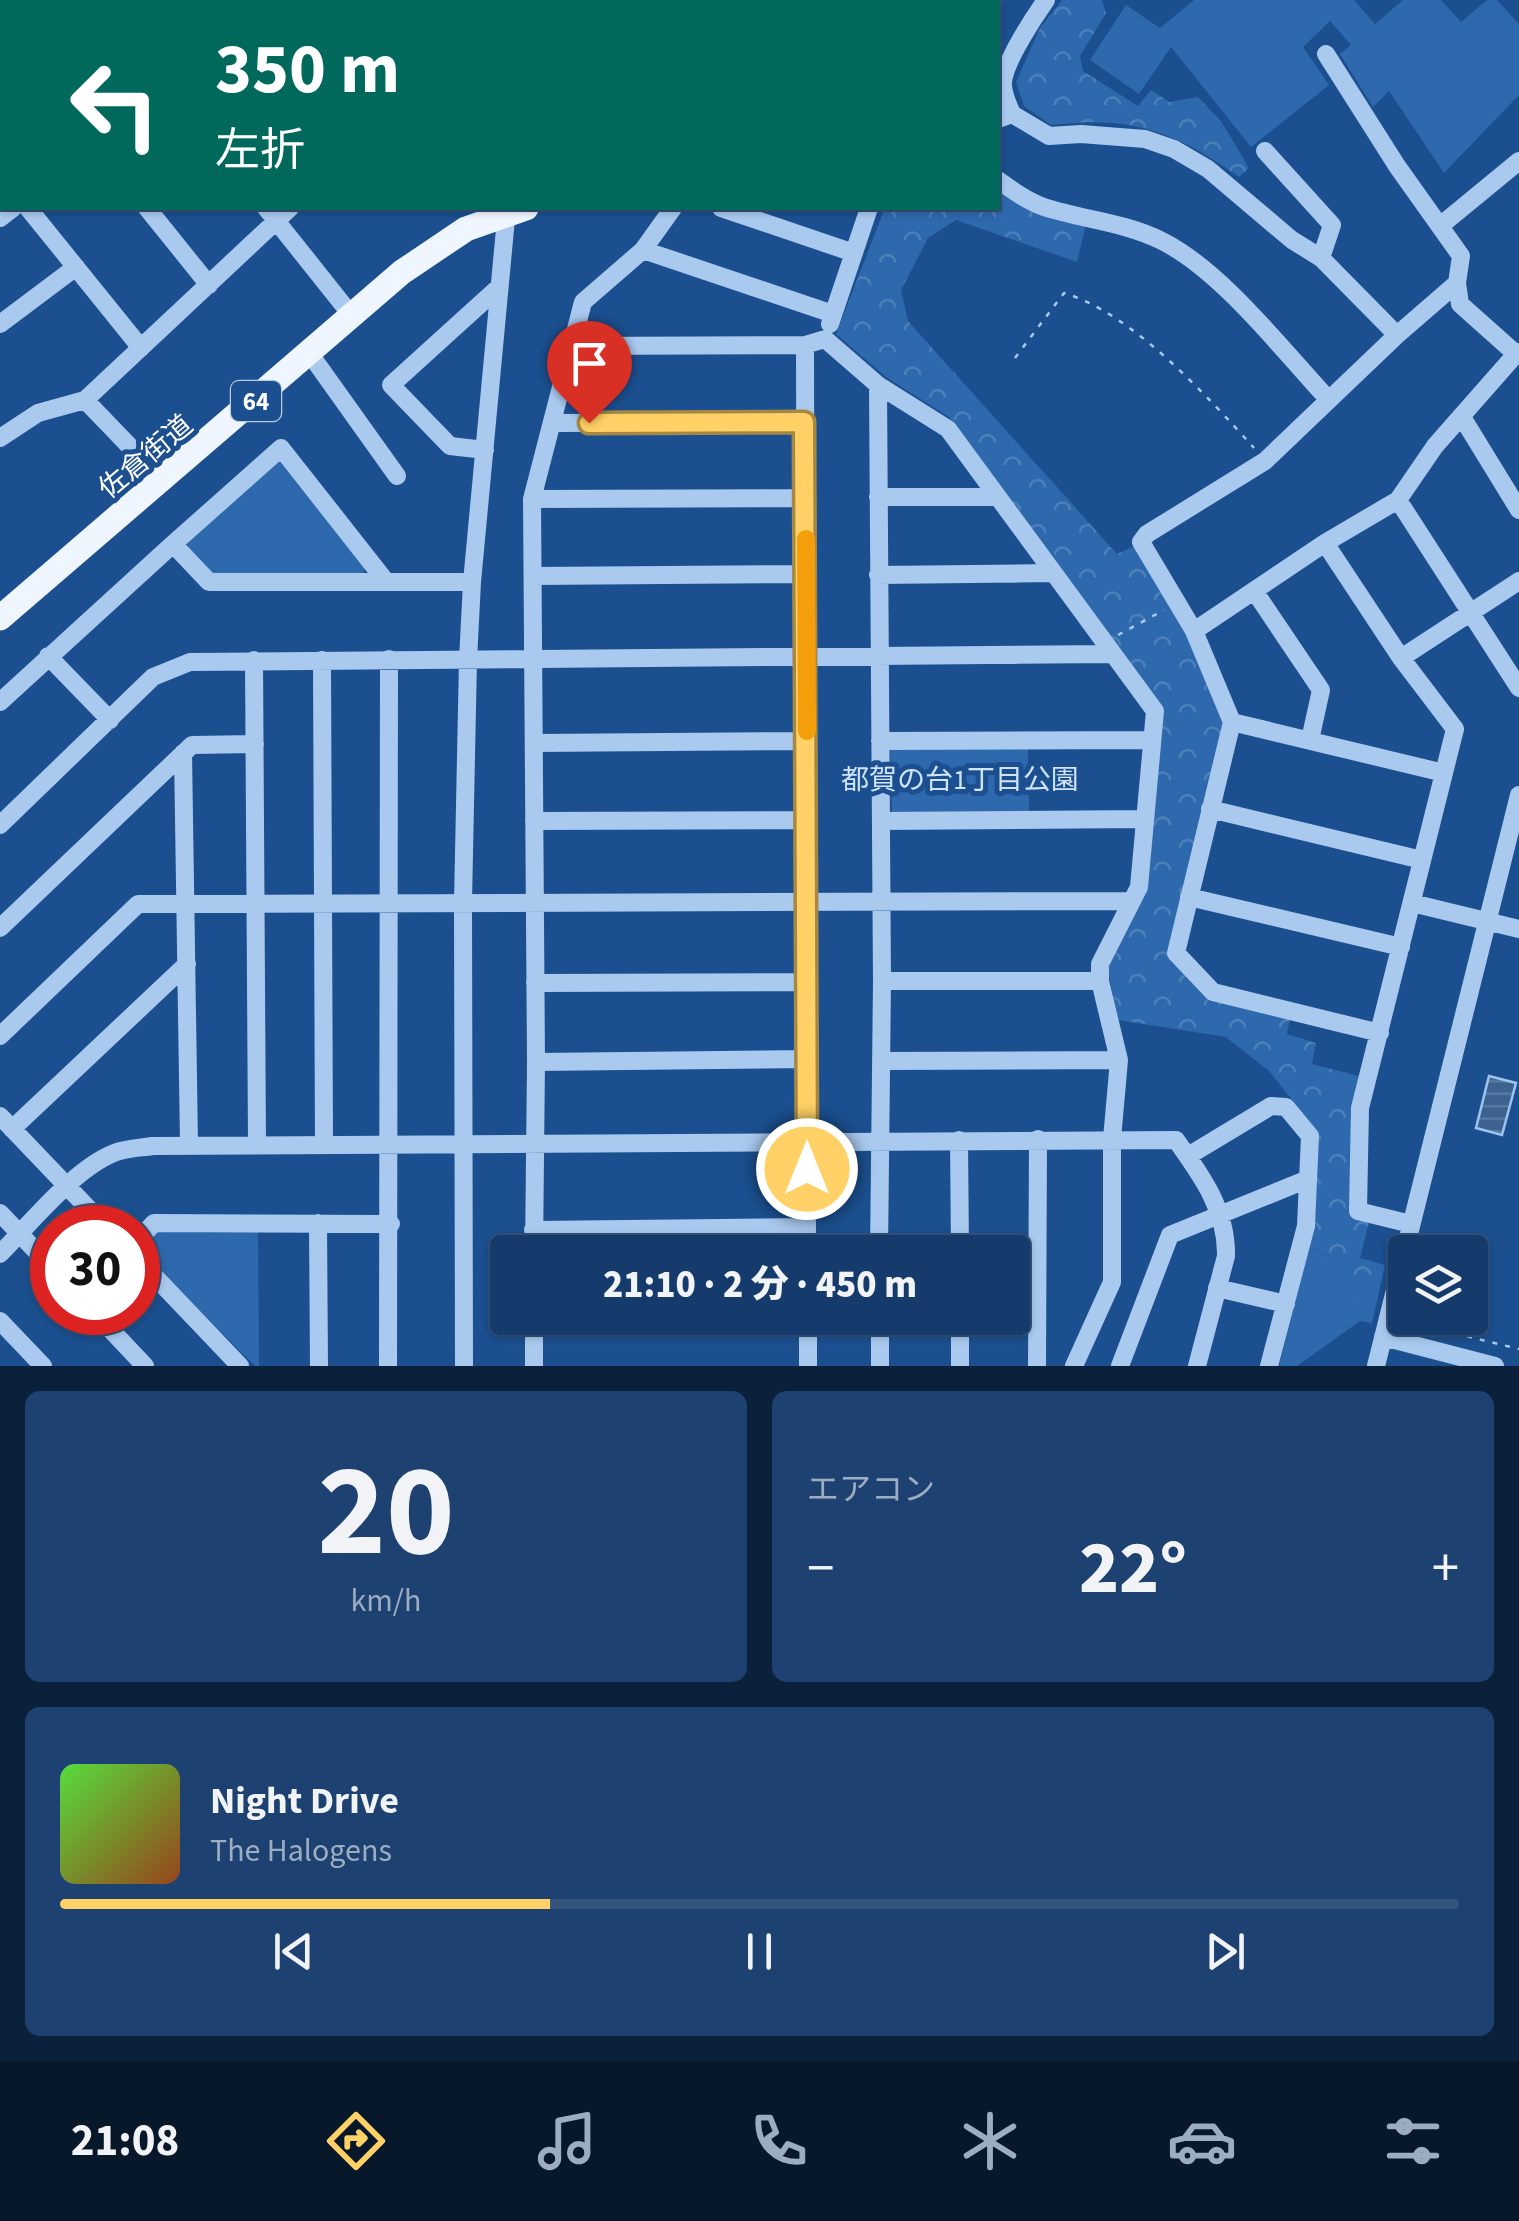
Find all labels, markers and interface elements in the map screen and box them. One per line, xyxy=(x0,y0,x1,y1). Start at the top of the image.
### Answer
text: 350 m xyxy=(215,20,400,120)
icon: left xyxy=(50,40,180,170)
text: 左折 xyxy=(215,119,305,183)
pin xyxy=(547,321,632,424)
icon: arrive xyxy=(562,336,617,391)
road number: 64 xyxy=(231,381,281,421)
street label: 佐倉街道 xyxy=(90,405,201,508)
park label: 都賀の台1丁目公園 xyxy=(841,760,1079,800)
position arrow xyxy=(755,1117,859,1221)
speed limit sign: 30 xyxy=(30,1205,160,1335)
map controls xyxy=(1388,1235,1488,1335)
button: layers xyxy=(1388,1235,1488,1335)
text: 21:10 · 2 分 · 450 m xyxy=(603,1258,917,1312)
text: 20 xyxy=(317,1420,455,1605)
text: エアコン xyxy=(807,1467,935,1513)
text: 22° xyxy=(1079,1515,1187,1622)
text: − xyxy=(807,1530,834,1608)
text: + xyxy=(1432,1530,1459,1608)
text: km/h xyxy=(351,1578,421,1624)
text: Night Drive xyxy=(210,1774,399,1828)
text: The Halogens xyxy=(210,1828,392,1874)
icon: previous xyxy=(266,1924,321,1979)
icon: pause xyxy=(732,1924,787,1979)
icon: next xyxy=(1198,1924,1253,1979)
icon: directions xyxy=(321,2106,391,2176)
icon: music xyxy=(532,2106,602,2176)
icon: phone xyxy=(744,2106,814,2176)
icon: climate xyxy=(955,2106,1025,2176)
icon: car xyxy=(1167,2106,1237,2176)
icon: filters xyxy=(1378,2106,1448,2176)
text: 21:08 xyxy=(71,2109,179,2173)

